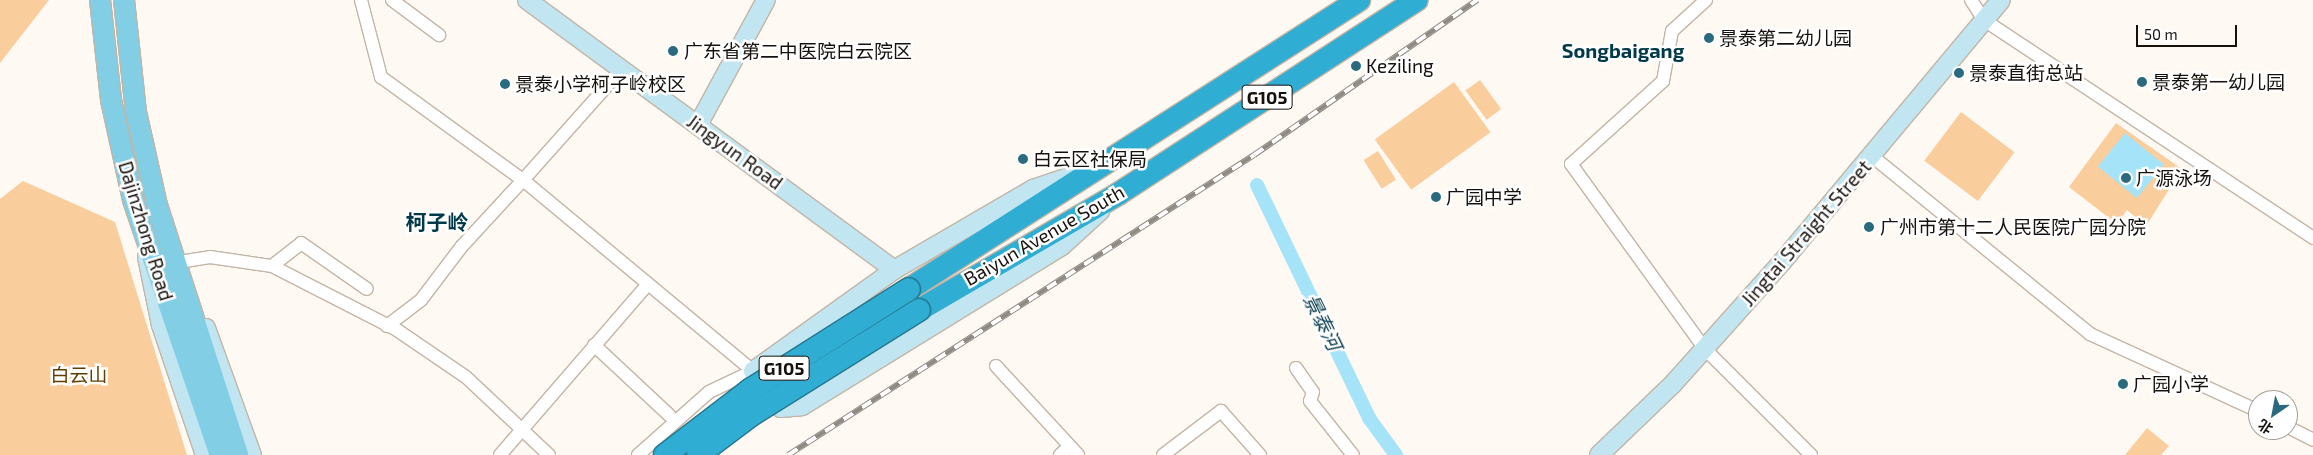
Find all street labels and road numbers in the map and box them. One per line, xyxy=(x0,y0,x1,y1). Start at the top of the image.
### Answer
road number: G105 xyxy=(1241,81,1293,112)
street label: Jingyun Road xyxy=(683,110,787,194)
street label: Jingtai Straight Street xyxy=(1736,155,1876,311)
street label: Dajinzhong Road xyxy=(114,158,178,304)
street label: Baiyun Avenue South xyxy=(960,180,1128,290)
road number: G105 xyxy=(758,352,810,383)

